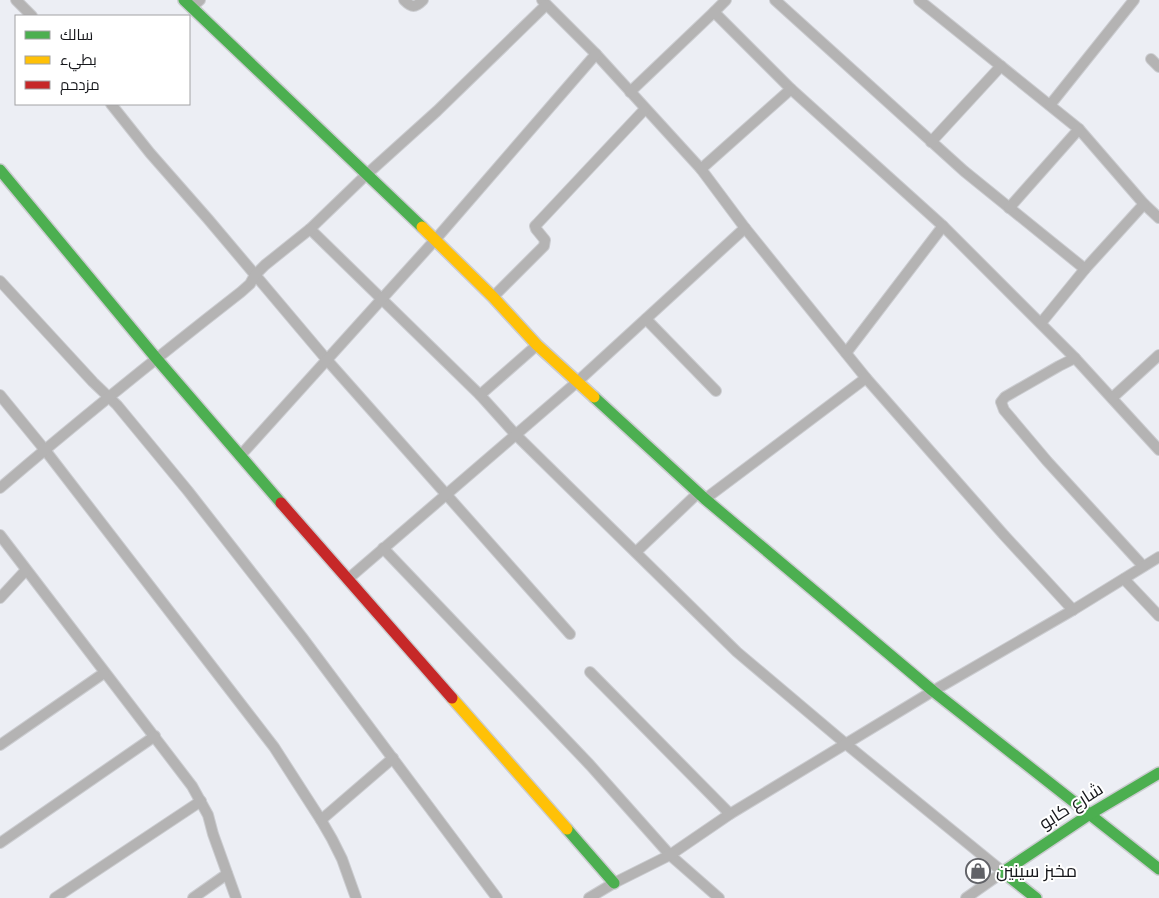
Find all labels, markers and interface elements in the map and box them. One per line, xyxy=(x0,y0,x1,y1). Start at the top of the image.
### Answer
legend xyxy=(15,15,190,105)
text: سالك xyxy=(60,25,93,45)
text: بطيء xyxy=(60,50,97,72)
text: مزدحم xyxy=(60,75,100,95)
street label: شارع كابو xyxy=(1034,777,1108,835)
shop icon: مخبز سينين xyxy=(965,858,991,884)
place label: مخبز سينين xyxy=(996,859,1077,883)

